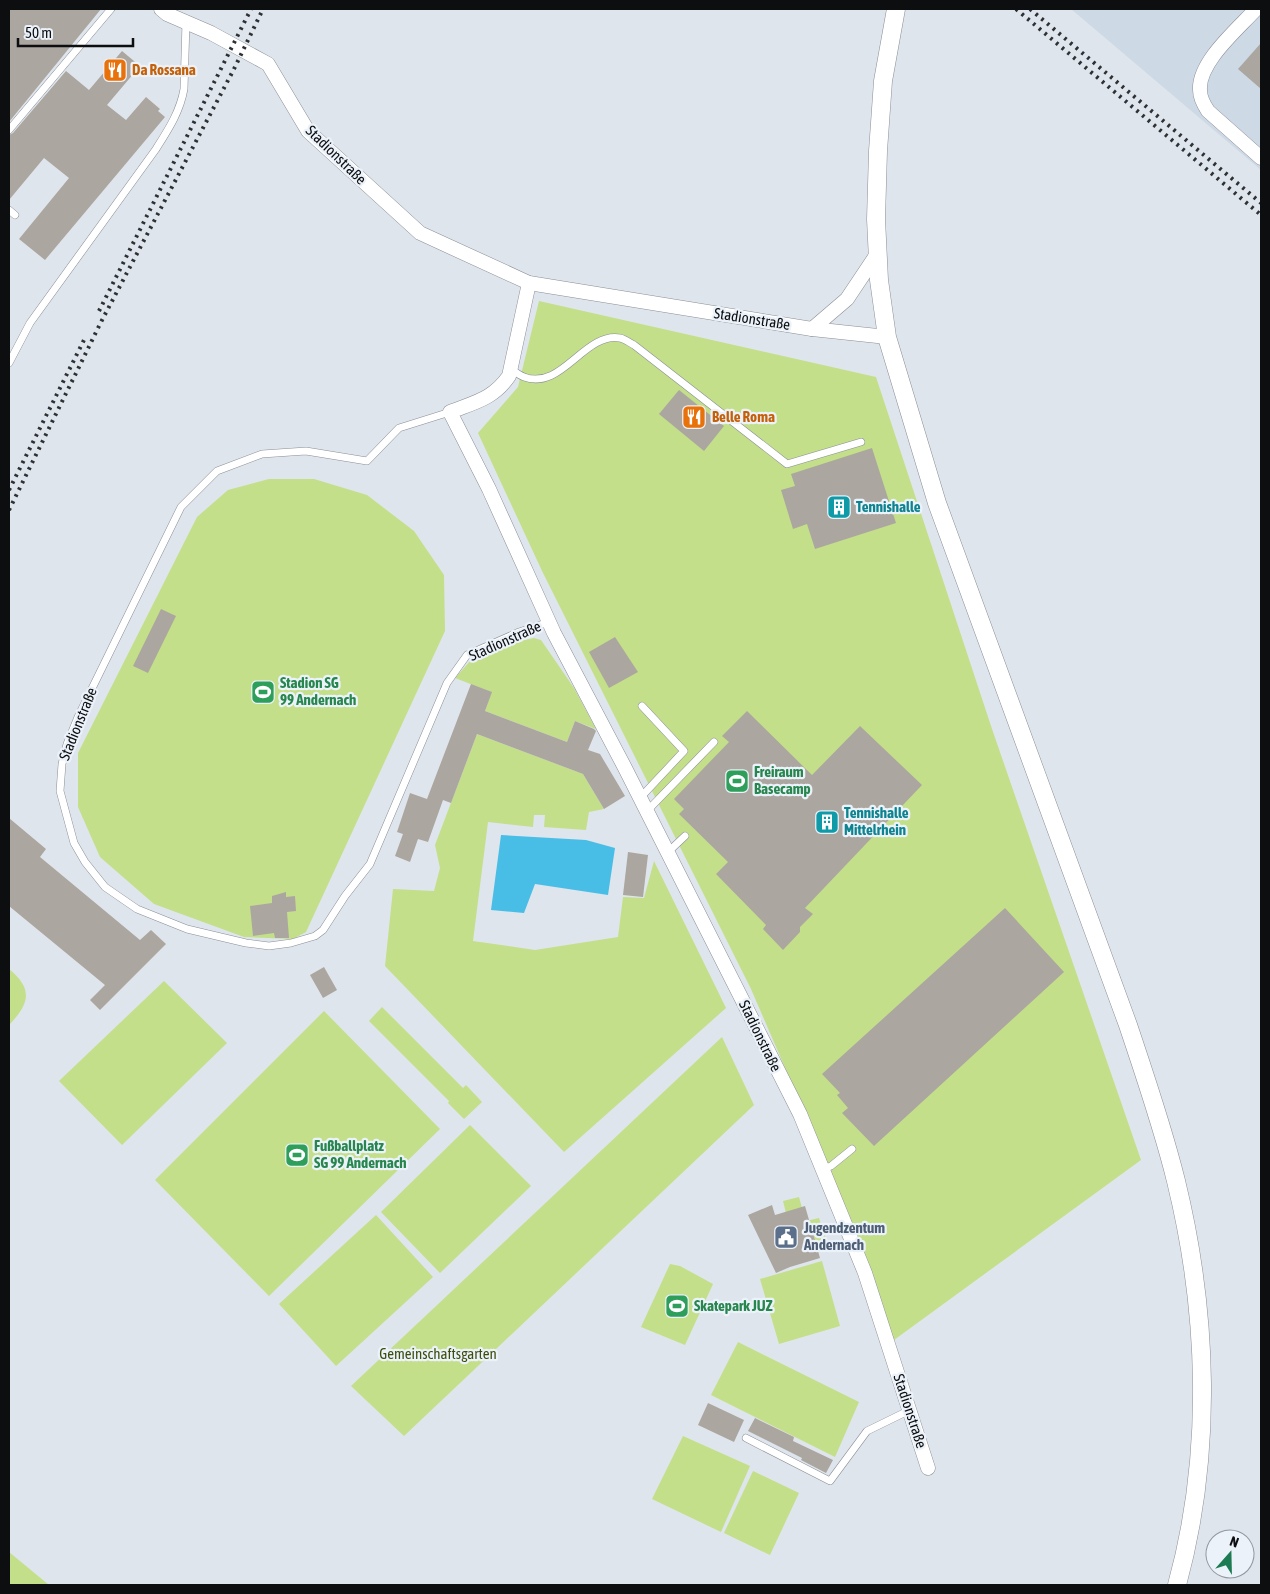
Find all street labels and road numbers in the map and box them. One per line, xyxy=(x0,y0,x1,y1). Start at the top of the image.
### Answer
street label: Stadionstraße xyxy=(303,122,370,188)
street label: Stadionstraße xyxy=(713,304,792,333)
street label: Stadionstraße xyxy=(466,617,544,664)
street label: Stadionstraße xyxy=(55,685,100,763)
street label: Stadionstraße xyxy=(736,997,785,1074)
street label: Stadionstraße xyxy=(890,1372,931,1450)

